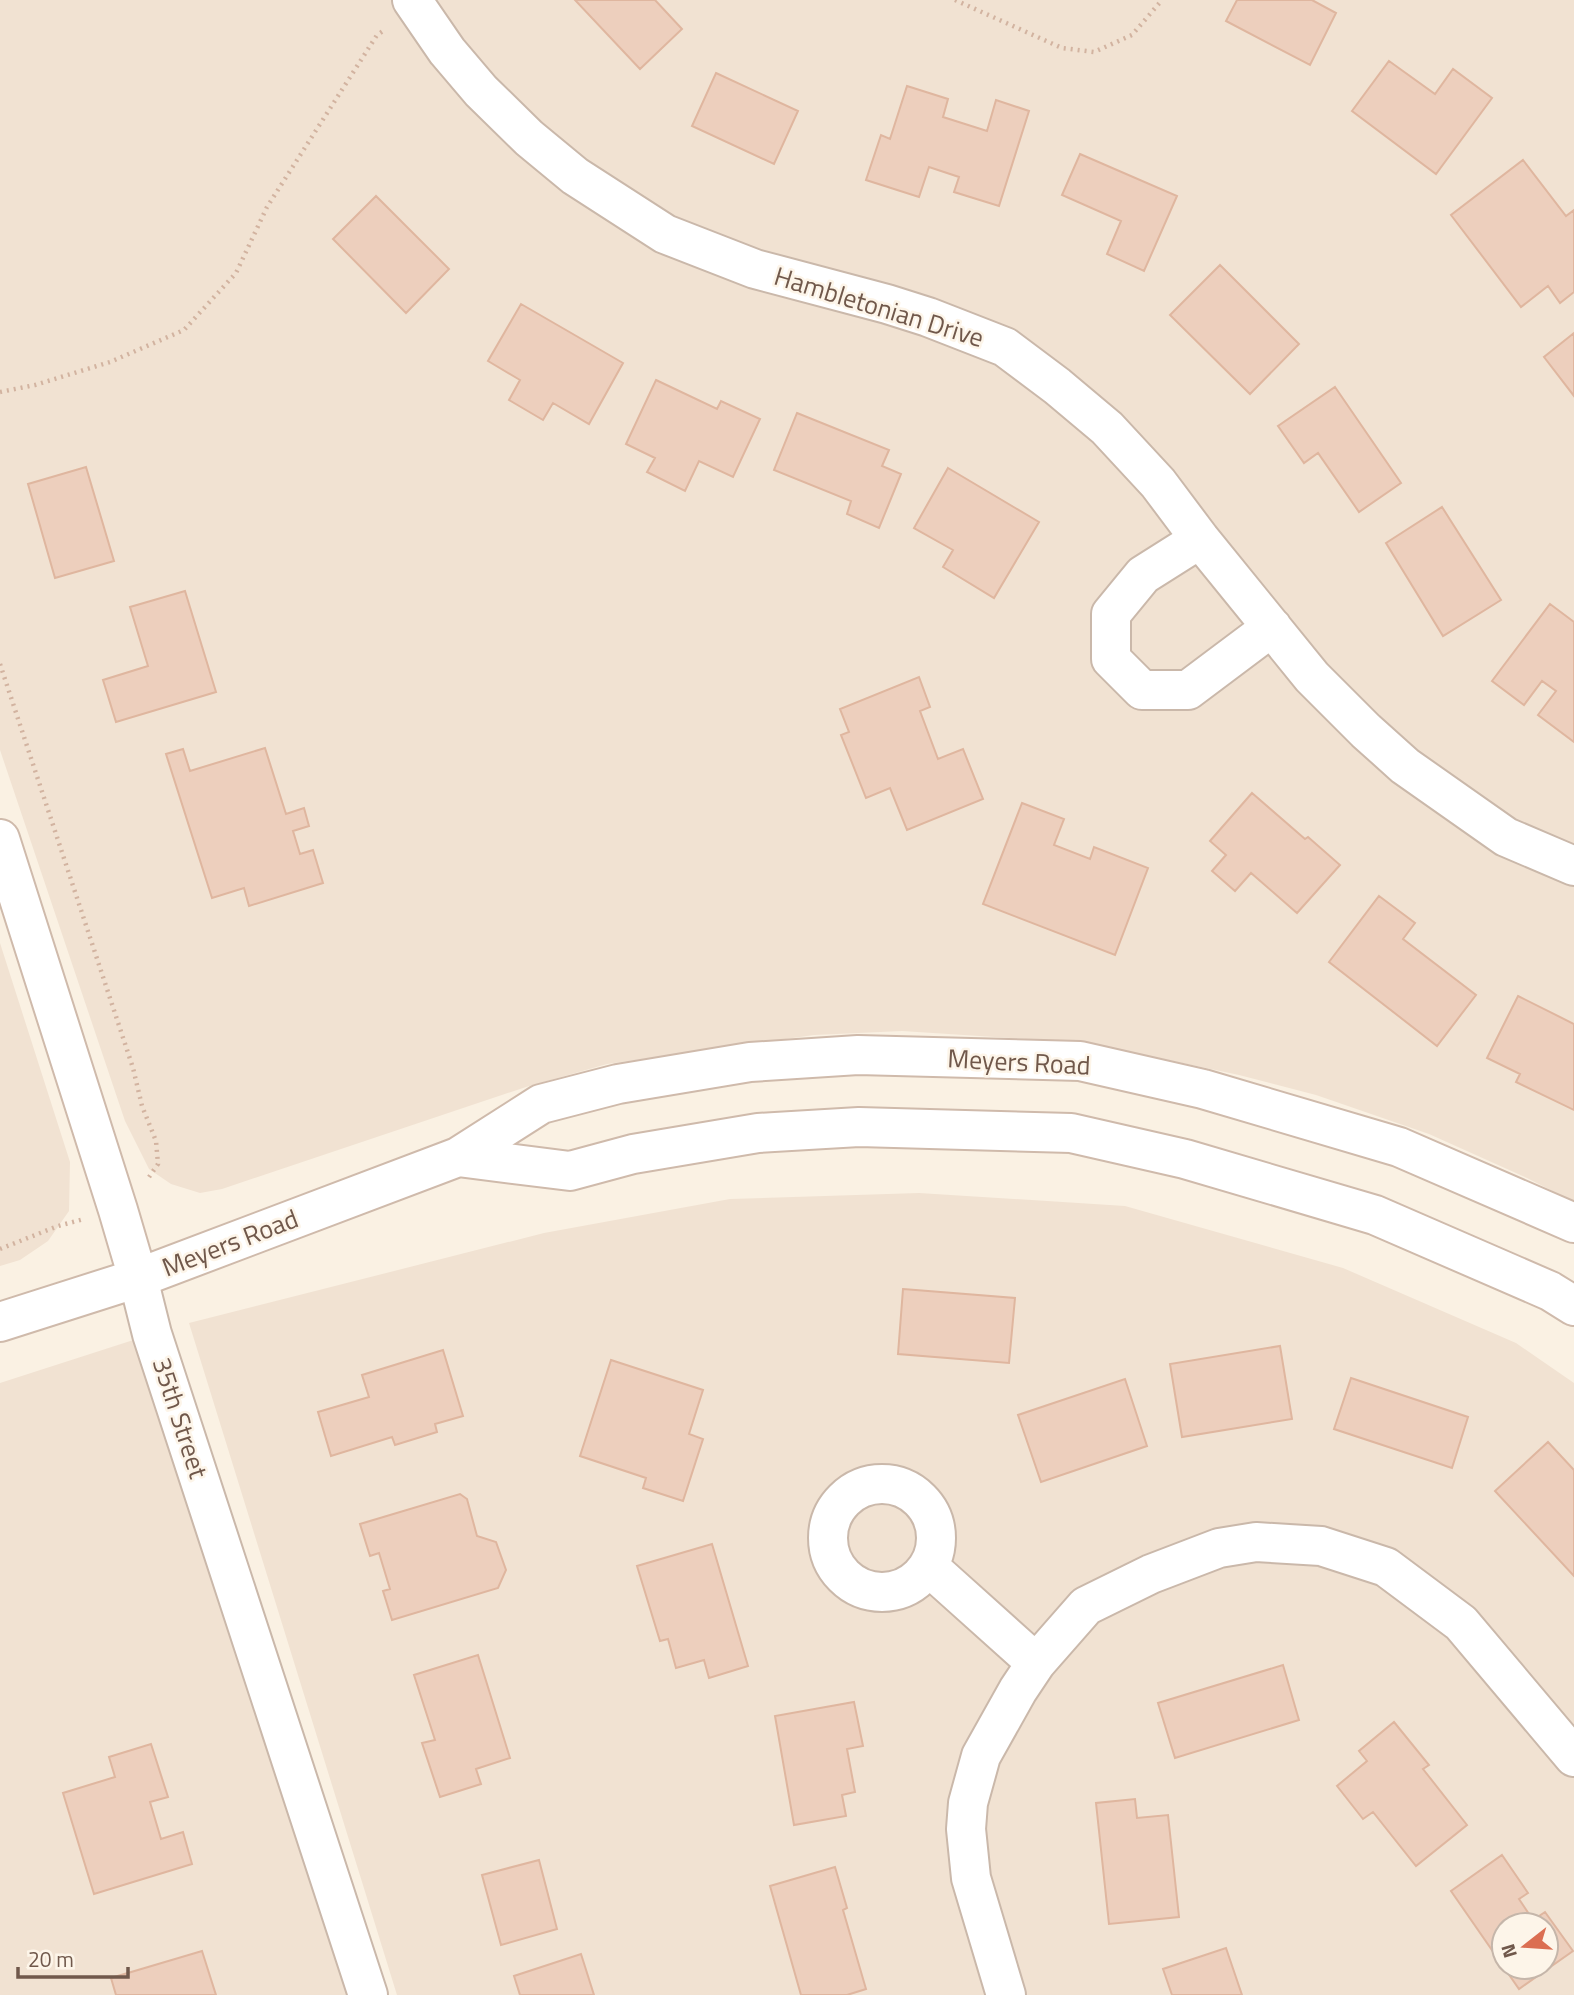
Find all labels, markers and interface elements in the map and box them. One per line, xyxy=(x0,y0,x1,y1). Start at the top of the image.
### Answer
street label: Hambletonian Drive xyxy=(770,256,989,357)
street label: Meyers Road xyxy=(947,1038,1092,1085)
street label: Meyers Road xyxy=(156,1199,304,1286)
street label: 35th Street xyxy=(143,1352,218,1483)
north arrow xyxy=(1490,1911,1560,1981)
scale bar xyxy=(18,1936,128,1980)
text: N xyxy=(1492,1941,1524,1962)
text: 20 m xyxy=(28,1943,74,1975)

